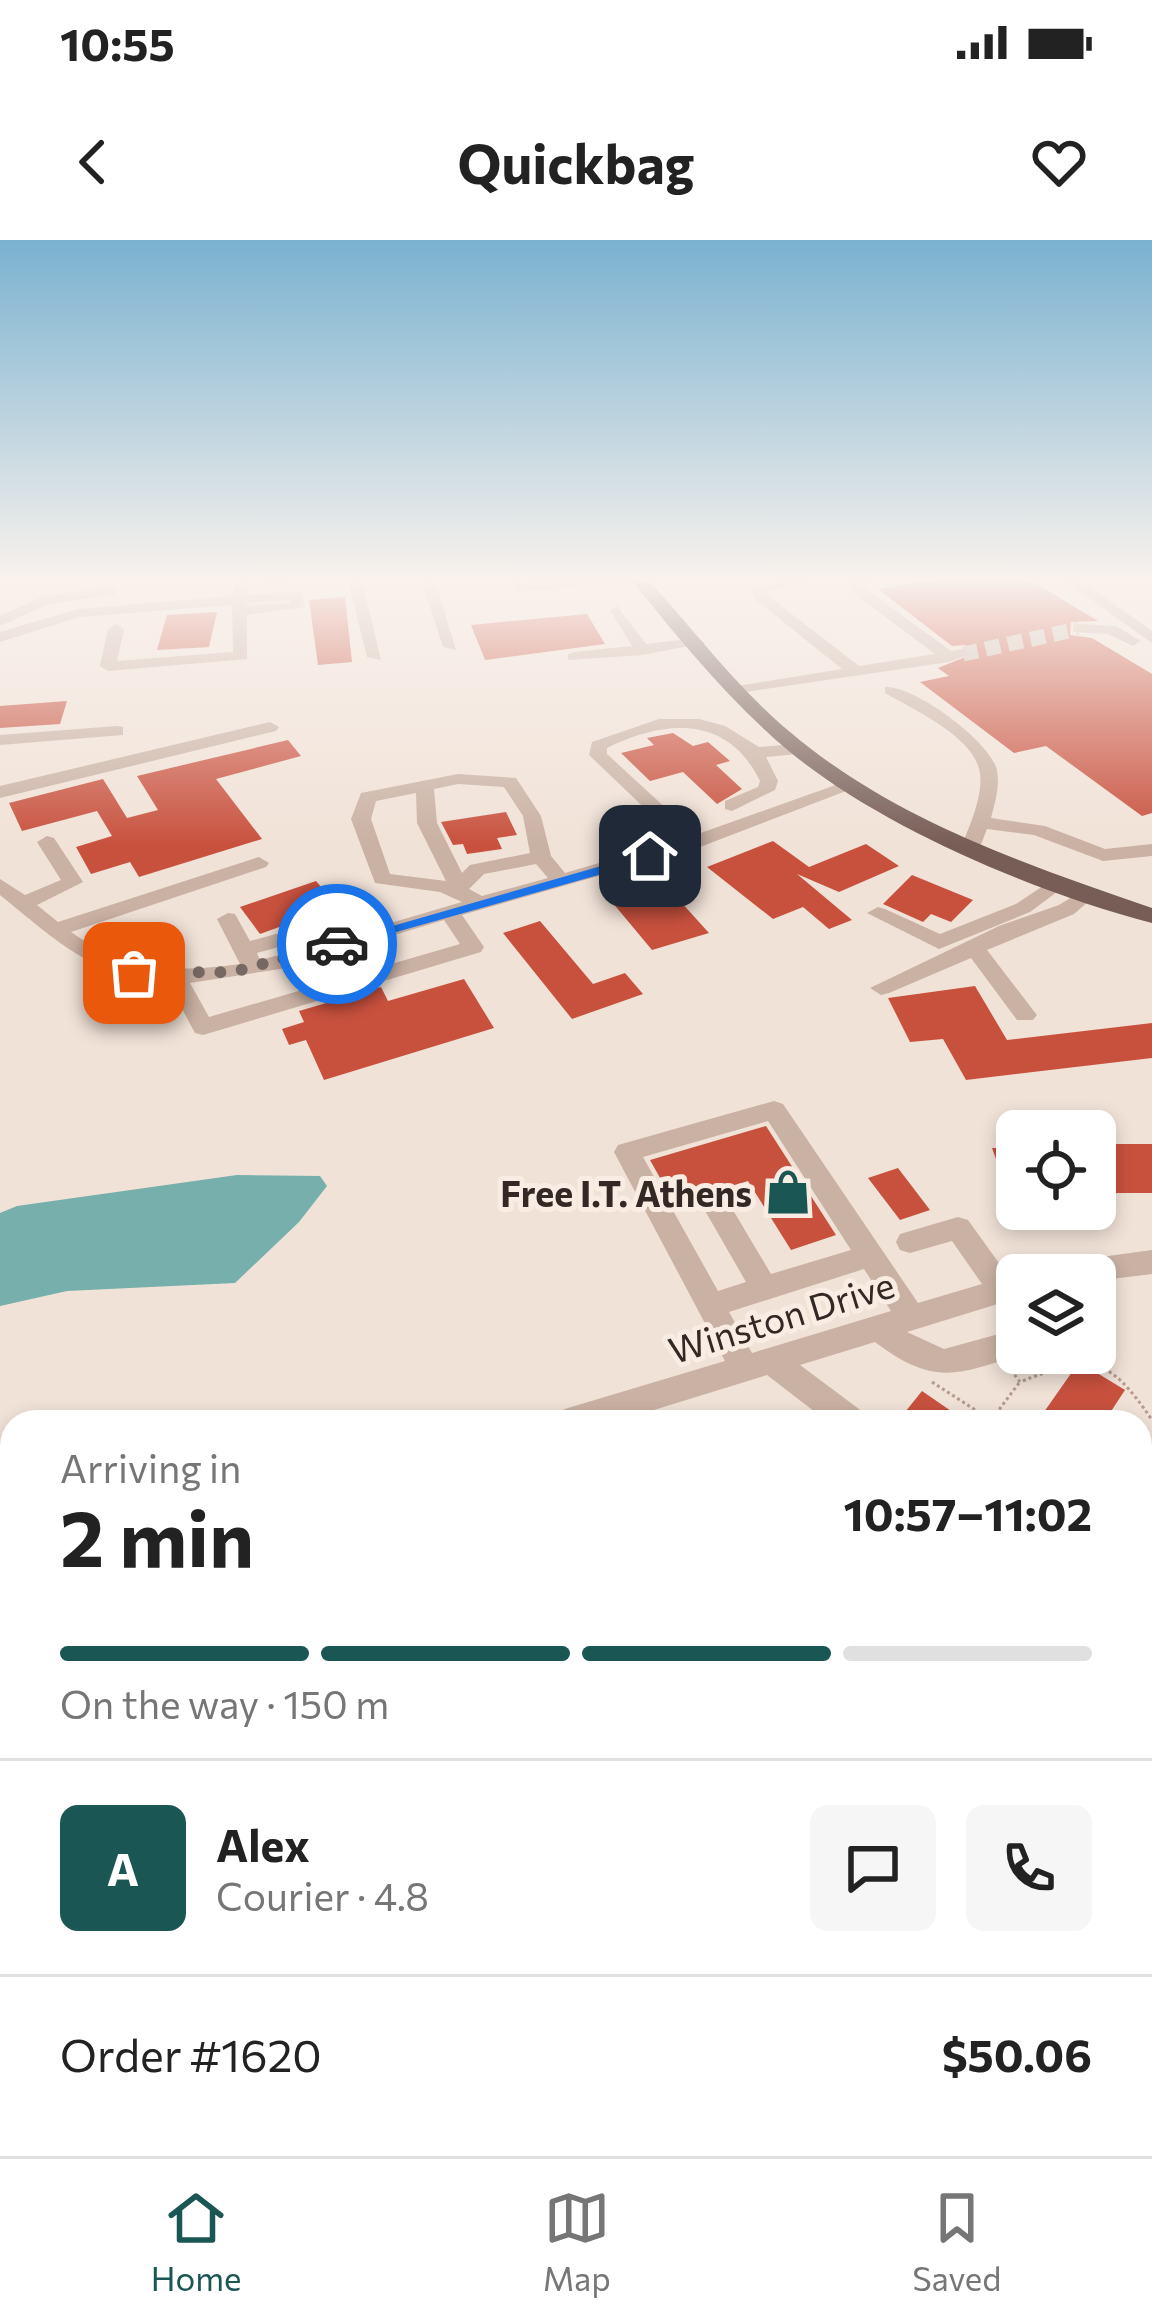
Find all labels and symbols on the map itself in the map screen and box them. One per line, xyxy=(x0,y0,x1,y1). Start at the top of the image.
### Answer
pin xyxy=(599,805,701,907)
courier xyxy=(277,884,397,1004)
pin xyxy=(83,922,185,1024)
shop icon: Free I.T. Athens xyxy=(763,1167,813,1217)
place label: Free I.T. Athens xyxy=(500,1170,752,1214)
street label: Winston Drive xyxy=(663,1261,899,1371)

